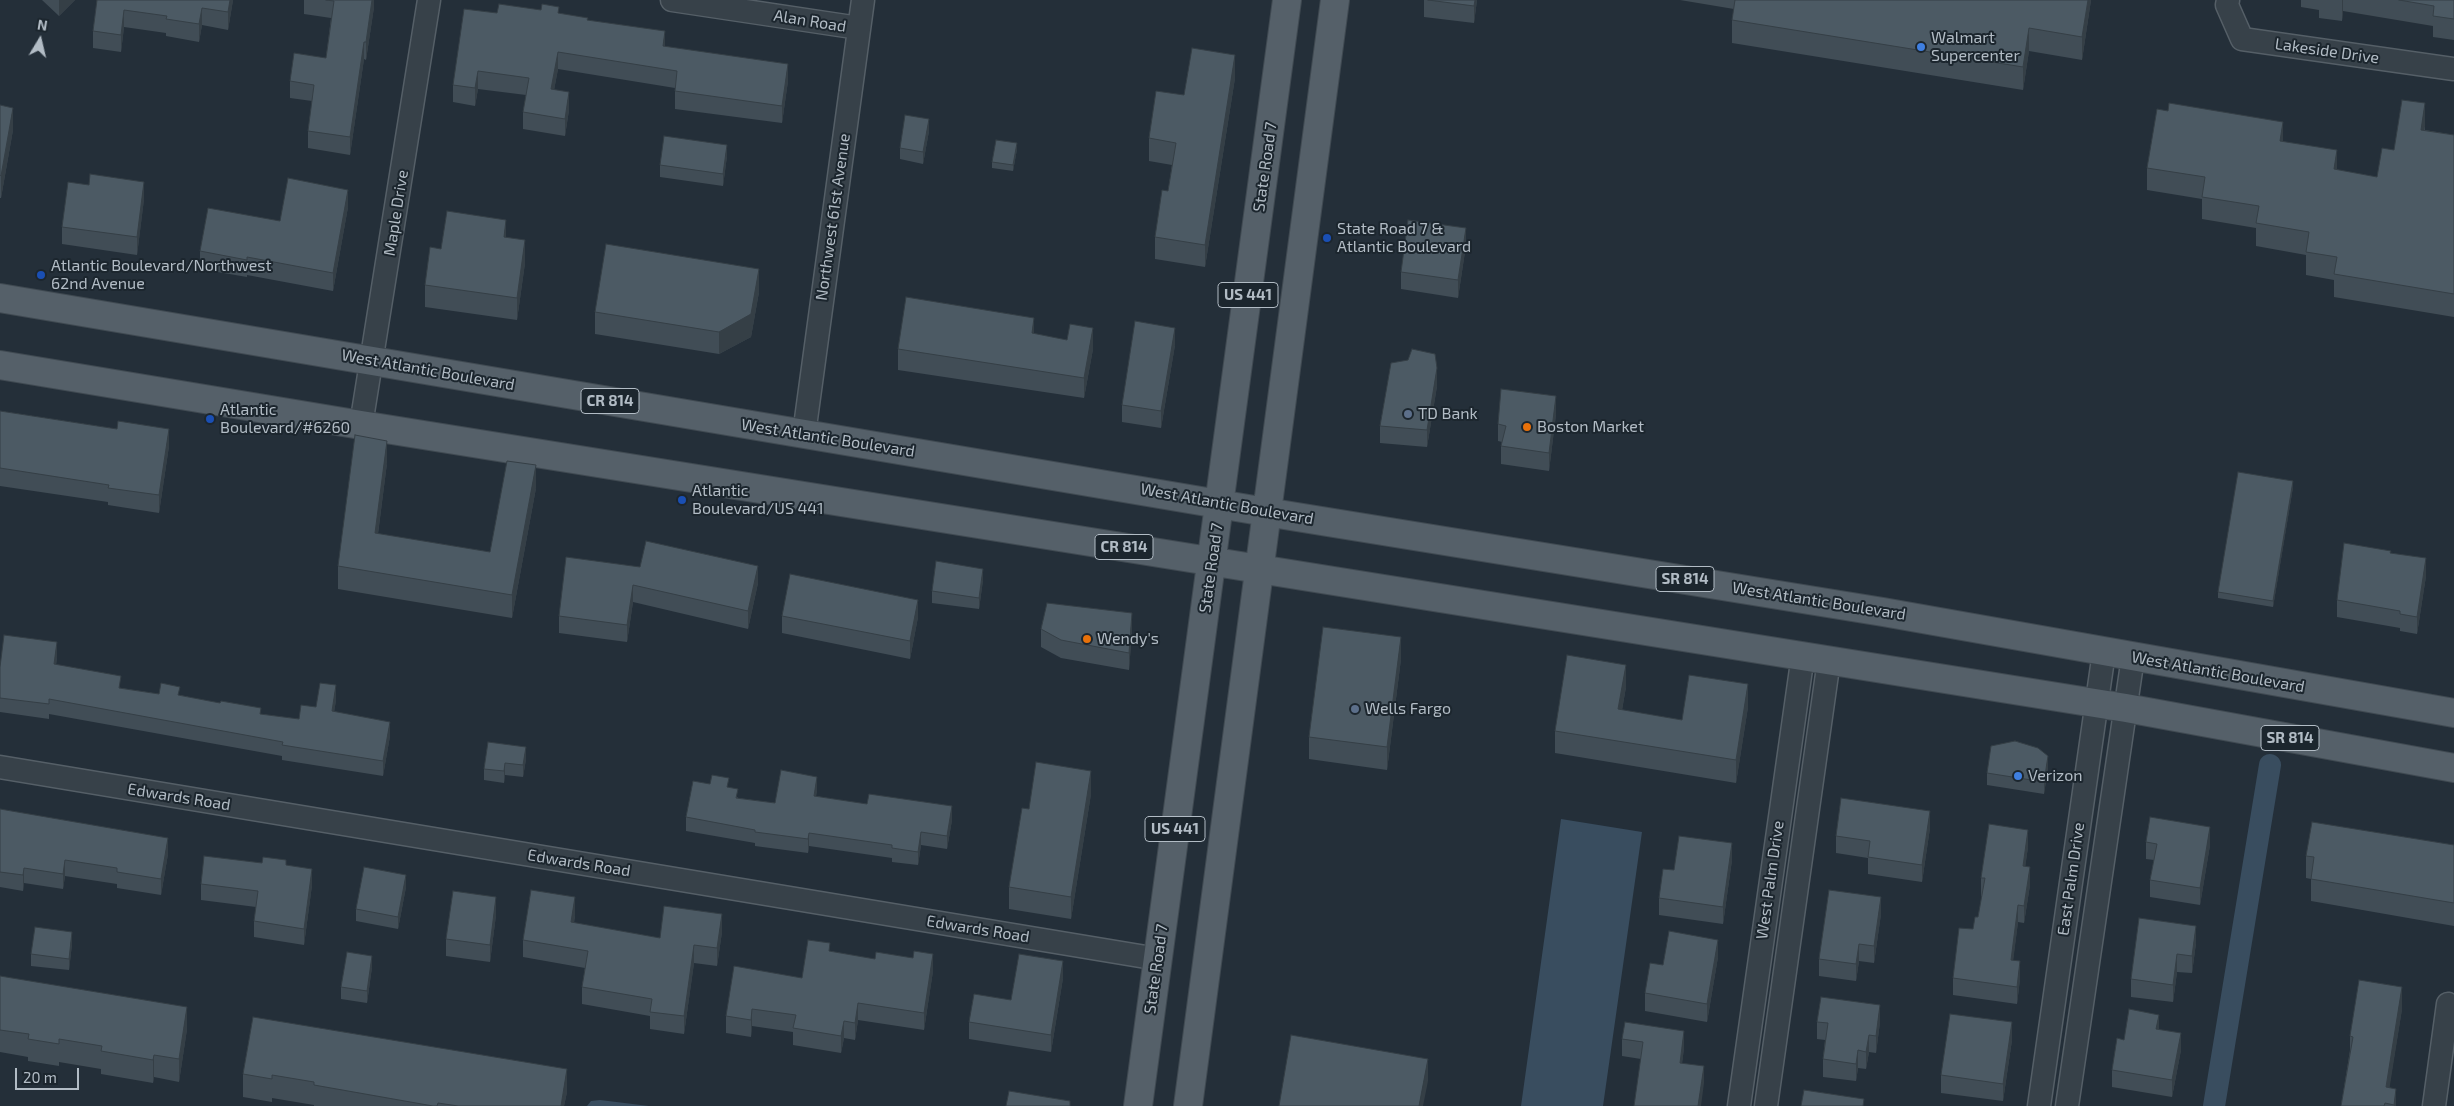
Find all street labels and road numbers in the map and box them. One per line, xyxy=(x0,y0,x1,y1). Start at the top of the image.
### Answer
street label: Alan Road xyxy=(772,6,848,36)
street label: Lakeside Drive xyxy=(2274,34,2380,68)
street label: State Road 7 xyxy=(1249,121,1281,213)
street label: Northwest 61st Avenue xyxy=(812,132,854,302)
street label: Maple Drive xyxy=(380,169,412,257)
road number: US 441 xyxy=(1218,282,1278,308)
street label: West Atlantic Boulevard xyxy=(340,345,516,395)
road number: CR 814 xyxy=(581,388,639,414)
street label: West Atlantic Boulevard xyxy=(740,415,916,461)
street label: West Atlantic Boulevard xyxy=(1139,479,1315,529)
street label: State Road 7 xyxy=(1195,522,1227,614)
road number: CR 814 xyxy=(1095,534,1153,560)
road number: SR 814 xyxy=(1656,566,1714,592)
street label: West Atlantic Boulevard xyxy=(1731,578,1907,624)
street label: West Atlantic Boulevard xyxy=(2130,647,2306,697)
road number: SR 814 xyxy=(2261,726,2319,750)
street label: Edwards Road xyxy=(126,779,232,815)
road number: US 441 xyxy=(1145,816,1205,842)
street label: West Palm Drive xyxy=(1752,819,1788,941)
street label: East Palm Drive xyxy=(2054,821,2088,937)
street label: Edwards Road xyxy=(526,845,632,881)
street label: Edwards Road xyxy=(925,911,1031,947)
street label: State Road 7 xyxy=(1140,923,1172,1015)

